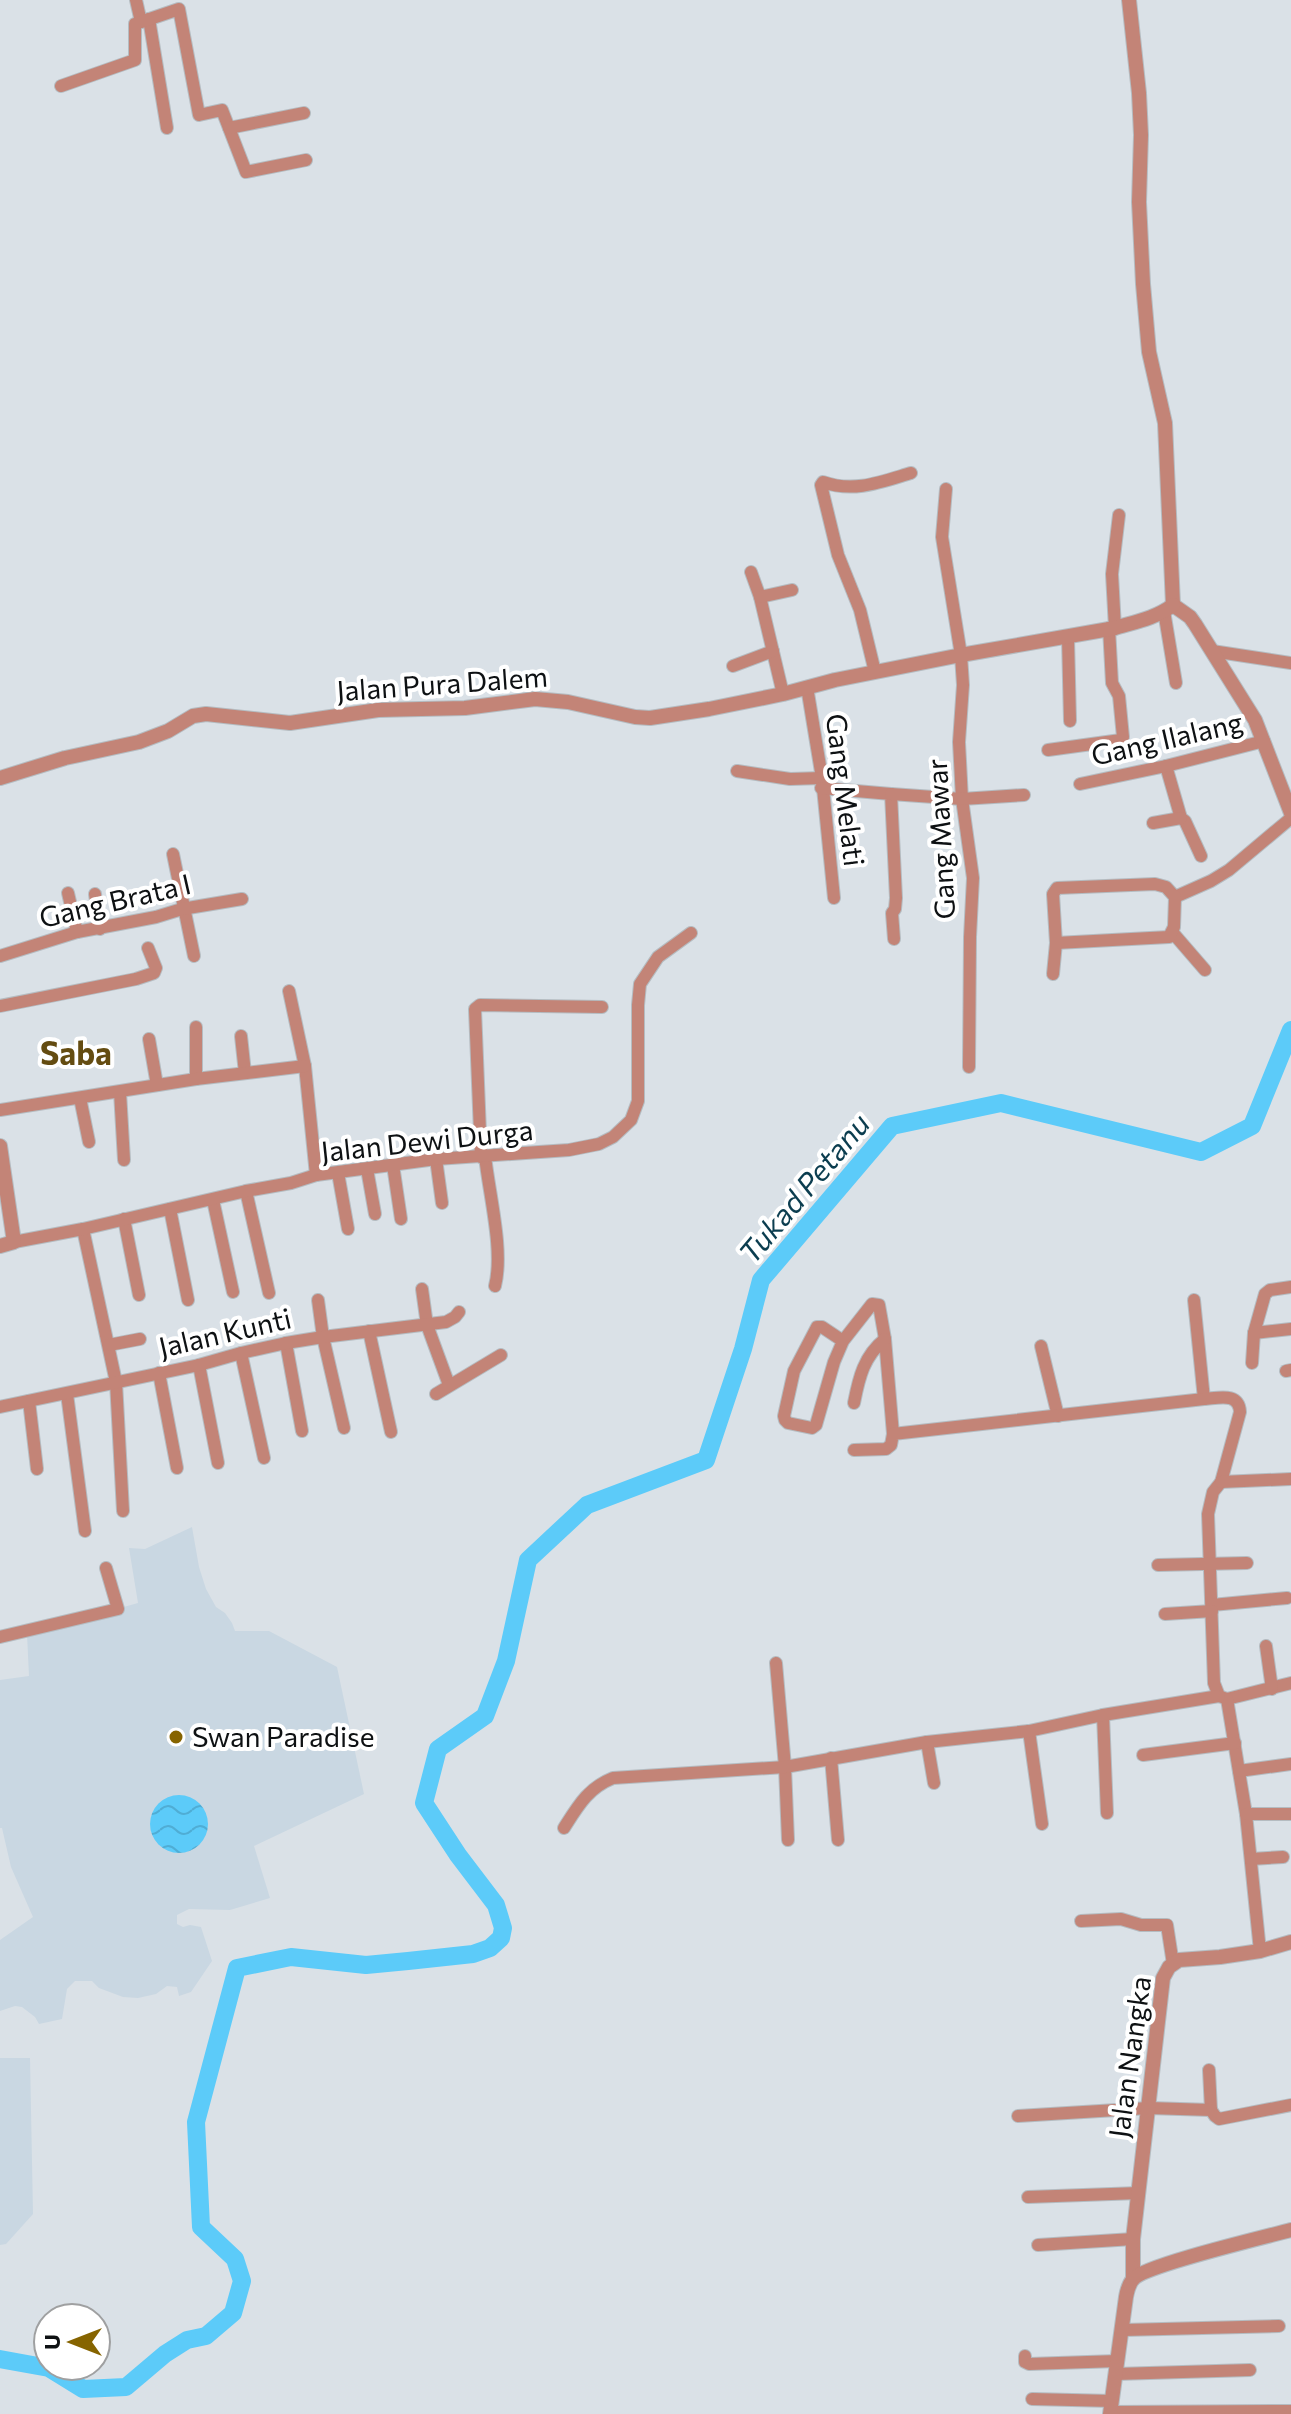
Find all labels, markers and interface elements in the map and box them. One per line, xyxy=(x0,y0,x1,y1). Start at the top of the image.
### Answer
street label: Jalan Pura Dalem xyxy=(335,659,549,707)
street label: Gang Ilalang xyxy=(1088,704,1246,772)
street label: Gang Melati xyxy=(820,712,872,868)
street label: Gang Mawar xyxy=(919,758,961,920)
street label: Gang Brata I xyxy=(36,866,194,934)
district label: Saba xyxy=(40,1032,112,1072)
water label: Tukad Petanu xyxy=(730,1105,877,1270)
street label: Jalan Dewi Durga xyxy=(319,1112,535,1168)
street label: Jalan Kunti xyxy=(155,1300,294,1364)
place label: Swan Paradise xyxy=(192,1719,375,1753)
marker: Swan Paradise xyxy=(167,1728,185,1746)
street label: Jalan Nangka xyxy=(1101,1974,1157,2140)
north arrow xyxy=(32,2302,112,2382)
text: U xyxy=(38,2334,65,2350)

